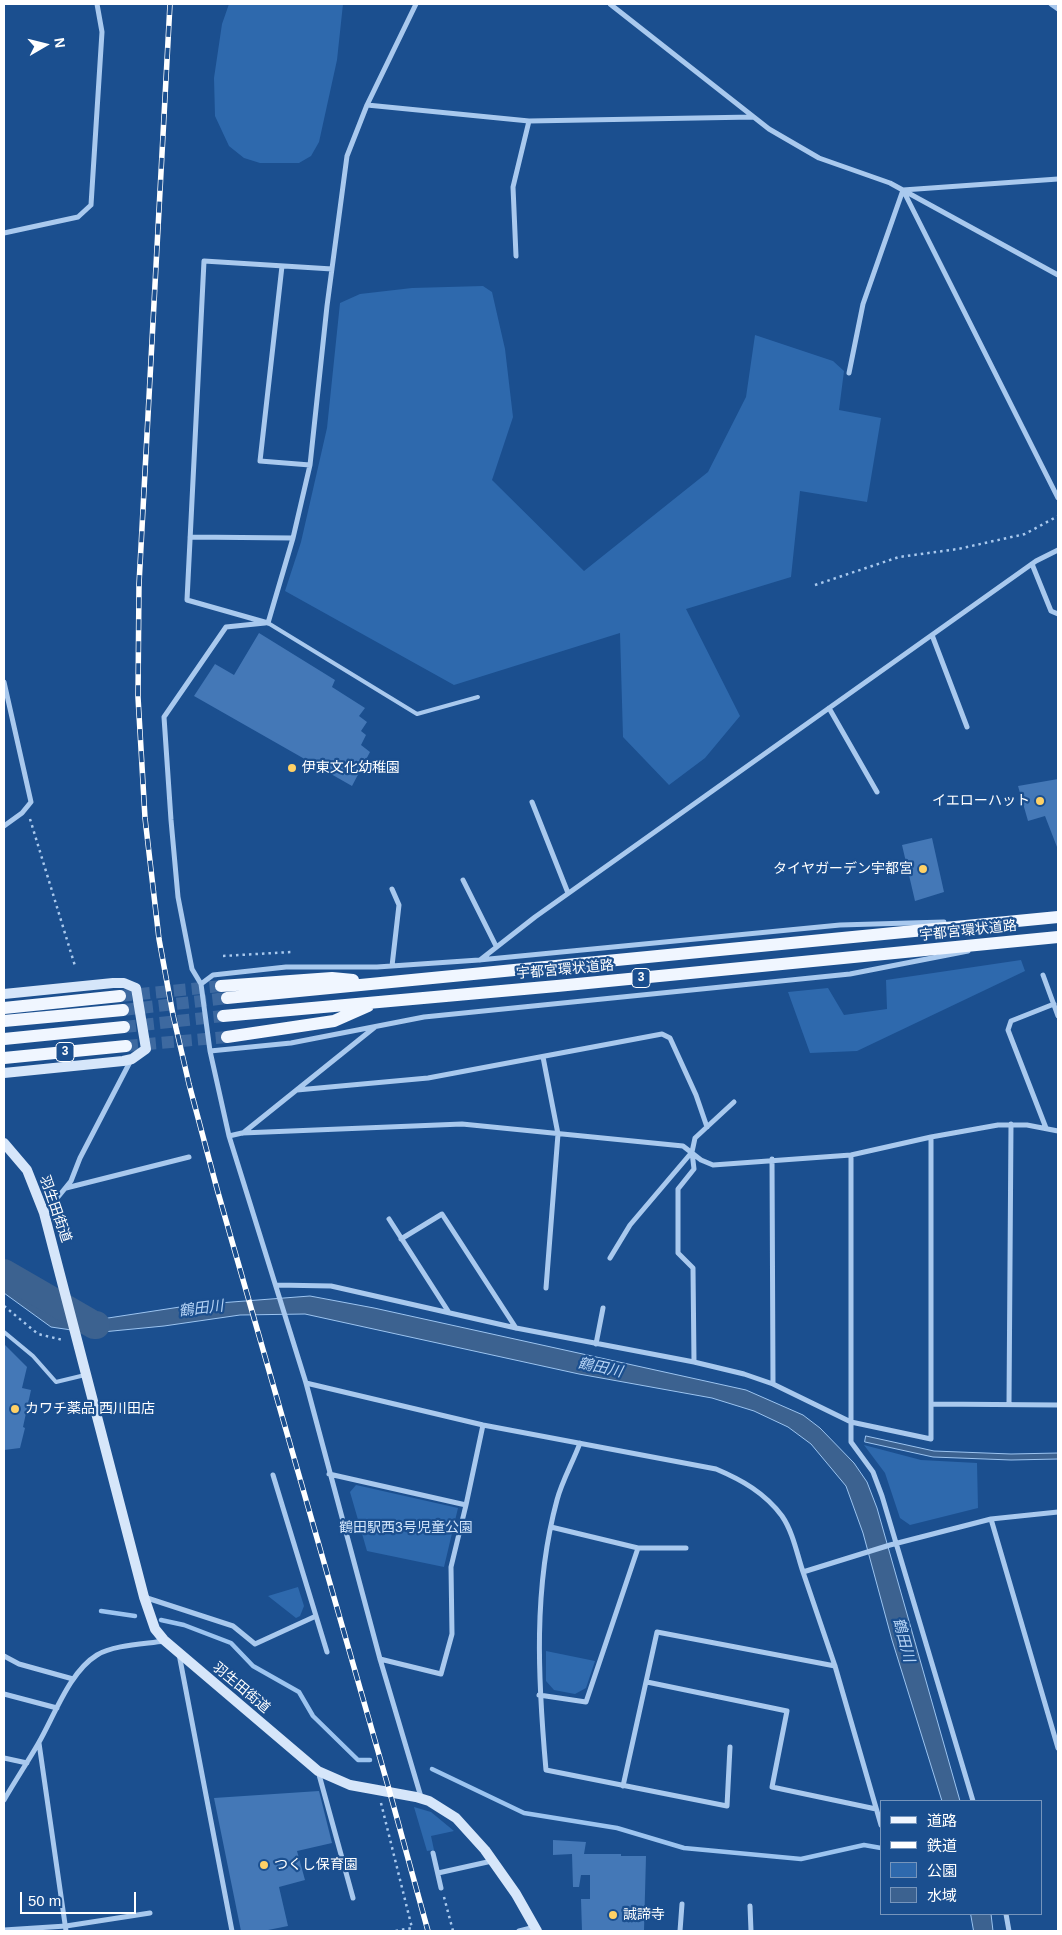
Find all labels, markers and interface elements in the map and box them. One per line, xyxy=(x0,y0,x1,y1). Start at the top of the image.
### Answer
north arrow xyxy=(20,20,70,70)
text: N xyxy=(51,37,68,49)
place label: 伊東文化幼稚園 xyxy=(302,760,400,776)
marker: 伊東文化幼稚園 xyxy=(286,762,298,774)
place label: イエローハット xyxy=(932,793,1030,809)
marker: イエローハット xyxy=(1034,795,1046,807)
place label: タイヤガーデン宇都宮 xyxy=(773,861,913,877)
marker: タイヤガーデン宇都宮 xyxy=(917,863,929,875)
street label: 宇都宮環状道路 xyxy=(918,918,1018,944)
street label: 宇都宮環状道路 xyxy=(515,957,615,983)
road number: 3 xyxy=(632,968,650,988)
road number: 3 xyxy=(56,1042,74,1062)
street label: 羽生田街道 xyxy=(36,1173,74,1245)
water label: 鶴田川 xyxy=(178,1297,224,1321)
water label: 鶴田川 xyxy=(576,1355,624,1381)
place label: カワチ薬品 西川田店 xyxy=(25,1401,155,1417)
marker: カワチ薬品 西川田店 xyxy=(9,1403,21,1415)
park label: 鶴田駅西3号児童公園 xyxy=(339,1520,473,1536)
water label: 鶴田川 xyxy=(888,1616,918,1664)
street label: 羽生田街道 xyxy=(209,1659,273,1717)
legend xyxy=(880,1800,1042,1915)
text: 道路 xyxy=(927,1812,957,1829)
text: 鉄道 xyxy=(927,1837,957,1854)
place label: つくし保育園 xyxy=(274,1857,358,1873)
marker: つくし保育園 xyxy=(258,1859,270,1871)
text: 公園 xyxy=(927,1862,957,1879)
scale bar xyxy=(22,1882,139,1914)
text: 水域 xyxy=(927,1887,957,1904)
text: 50 m xyxy=(28,1892,61,1909)
place label: 誠諦寺 xyxy=(623,1907,665,1923)
marker: 誠諦寺 xyxy=(607,1909,619,1921)

